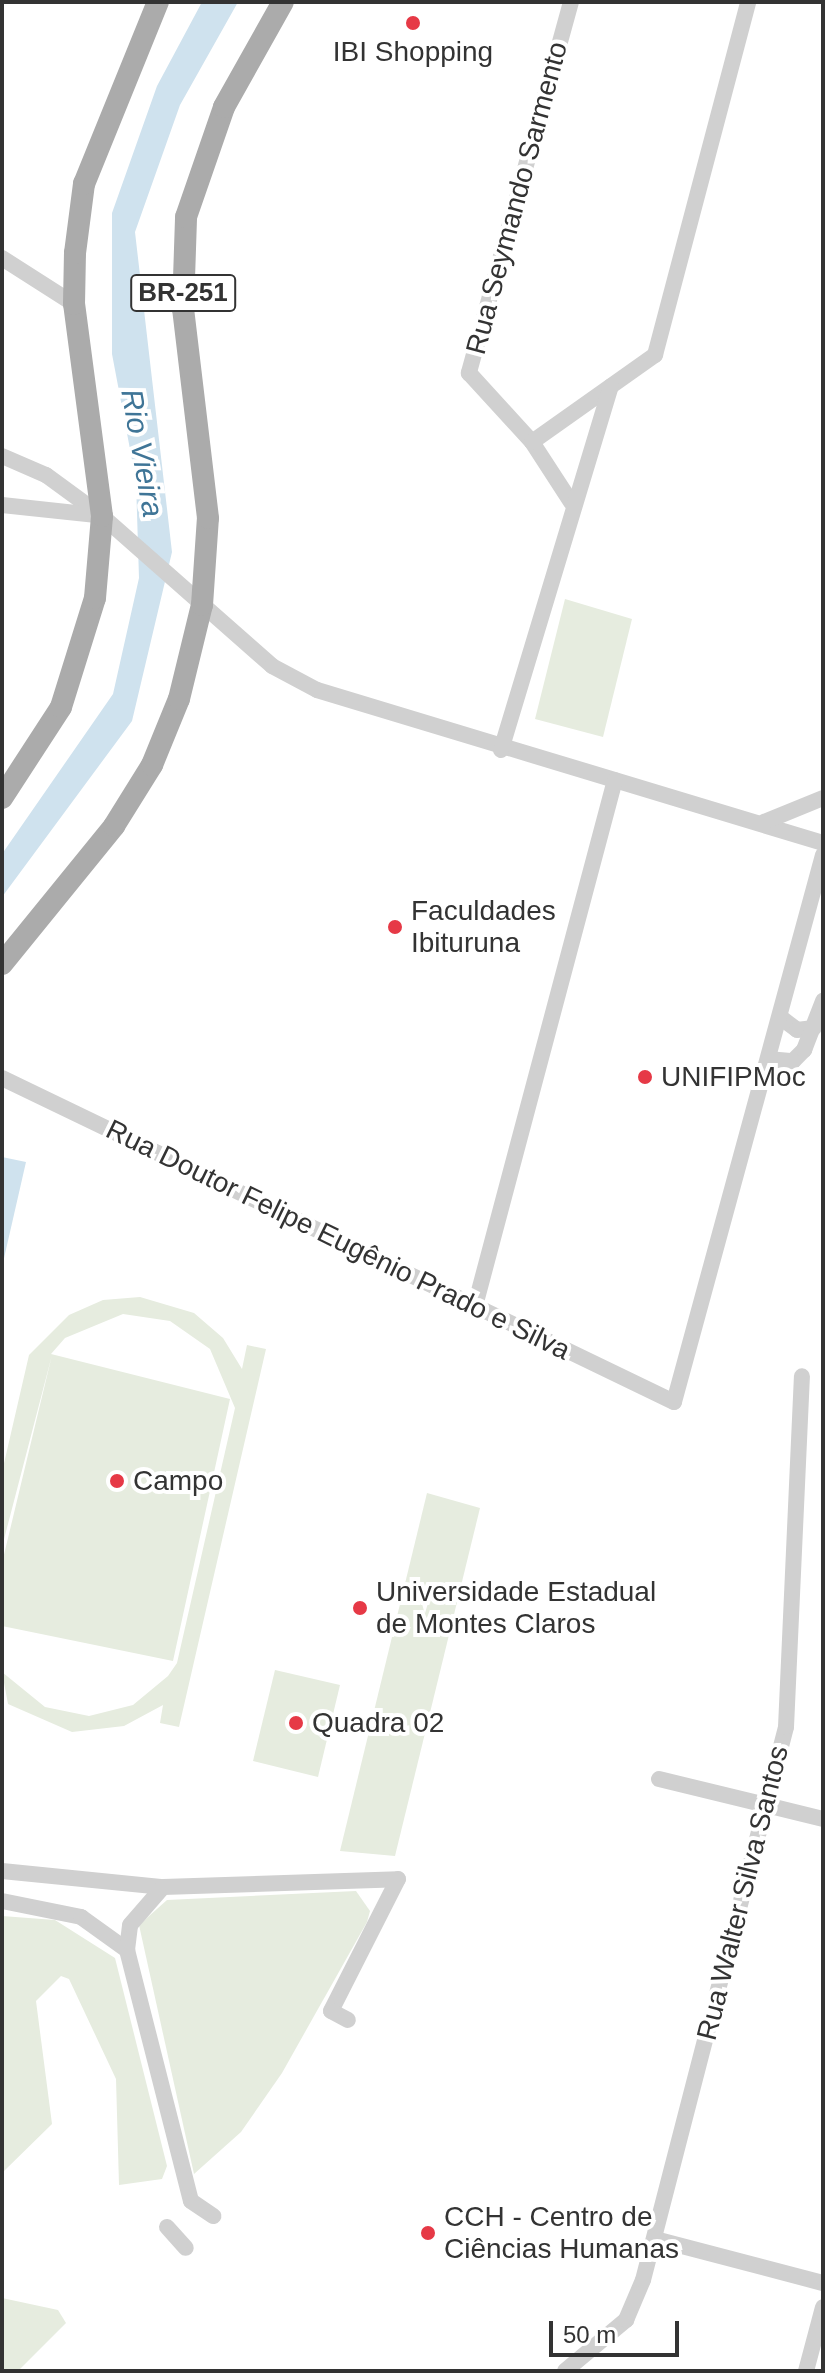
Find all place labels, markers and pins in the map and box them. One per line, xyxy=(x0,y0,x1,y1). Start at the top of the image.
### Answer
marker: IBI Shopping xyxy=(404,14,422,32)
place label: IBI Shopping xyxy=(333,35,493,69)
place label: Faculdades Ibituruna xyxy=(411,894,556,960)
marker: Faculdades Ibituruna xyxy=(386,918,404,936)
place label: UNIFIPMoc xyxy=(661,1060,806,1094)
marker: UNIFIPMoc xyxy=(636,1068,654,1086)
place label: Campo xyxy=(133,1464,223,1498)
marker: Campo xyxy=(108,1472,126,1490)
place label: Universidade Estadual de Montes Claros xyxy=(376,1575,656,1641)
marker: Universidade Estadual de Montes Claros xyxy=(351,1599,369,1617)
place label: Quadra 02 xyxy=(312,1706,444,1740)
marker: Quadra 02 xyxy=(287,1714,305,1732)
place label: CCH - Centro de Ciências Humanas xyxy=(444,2200,679,2266)
marker: CCH - Centro de Ciências Humanas xyxy=(419,2224,437,2242)

